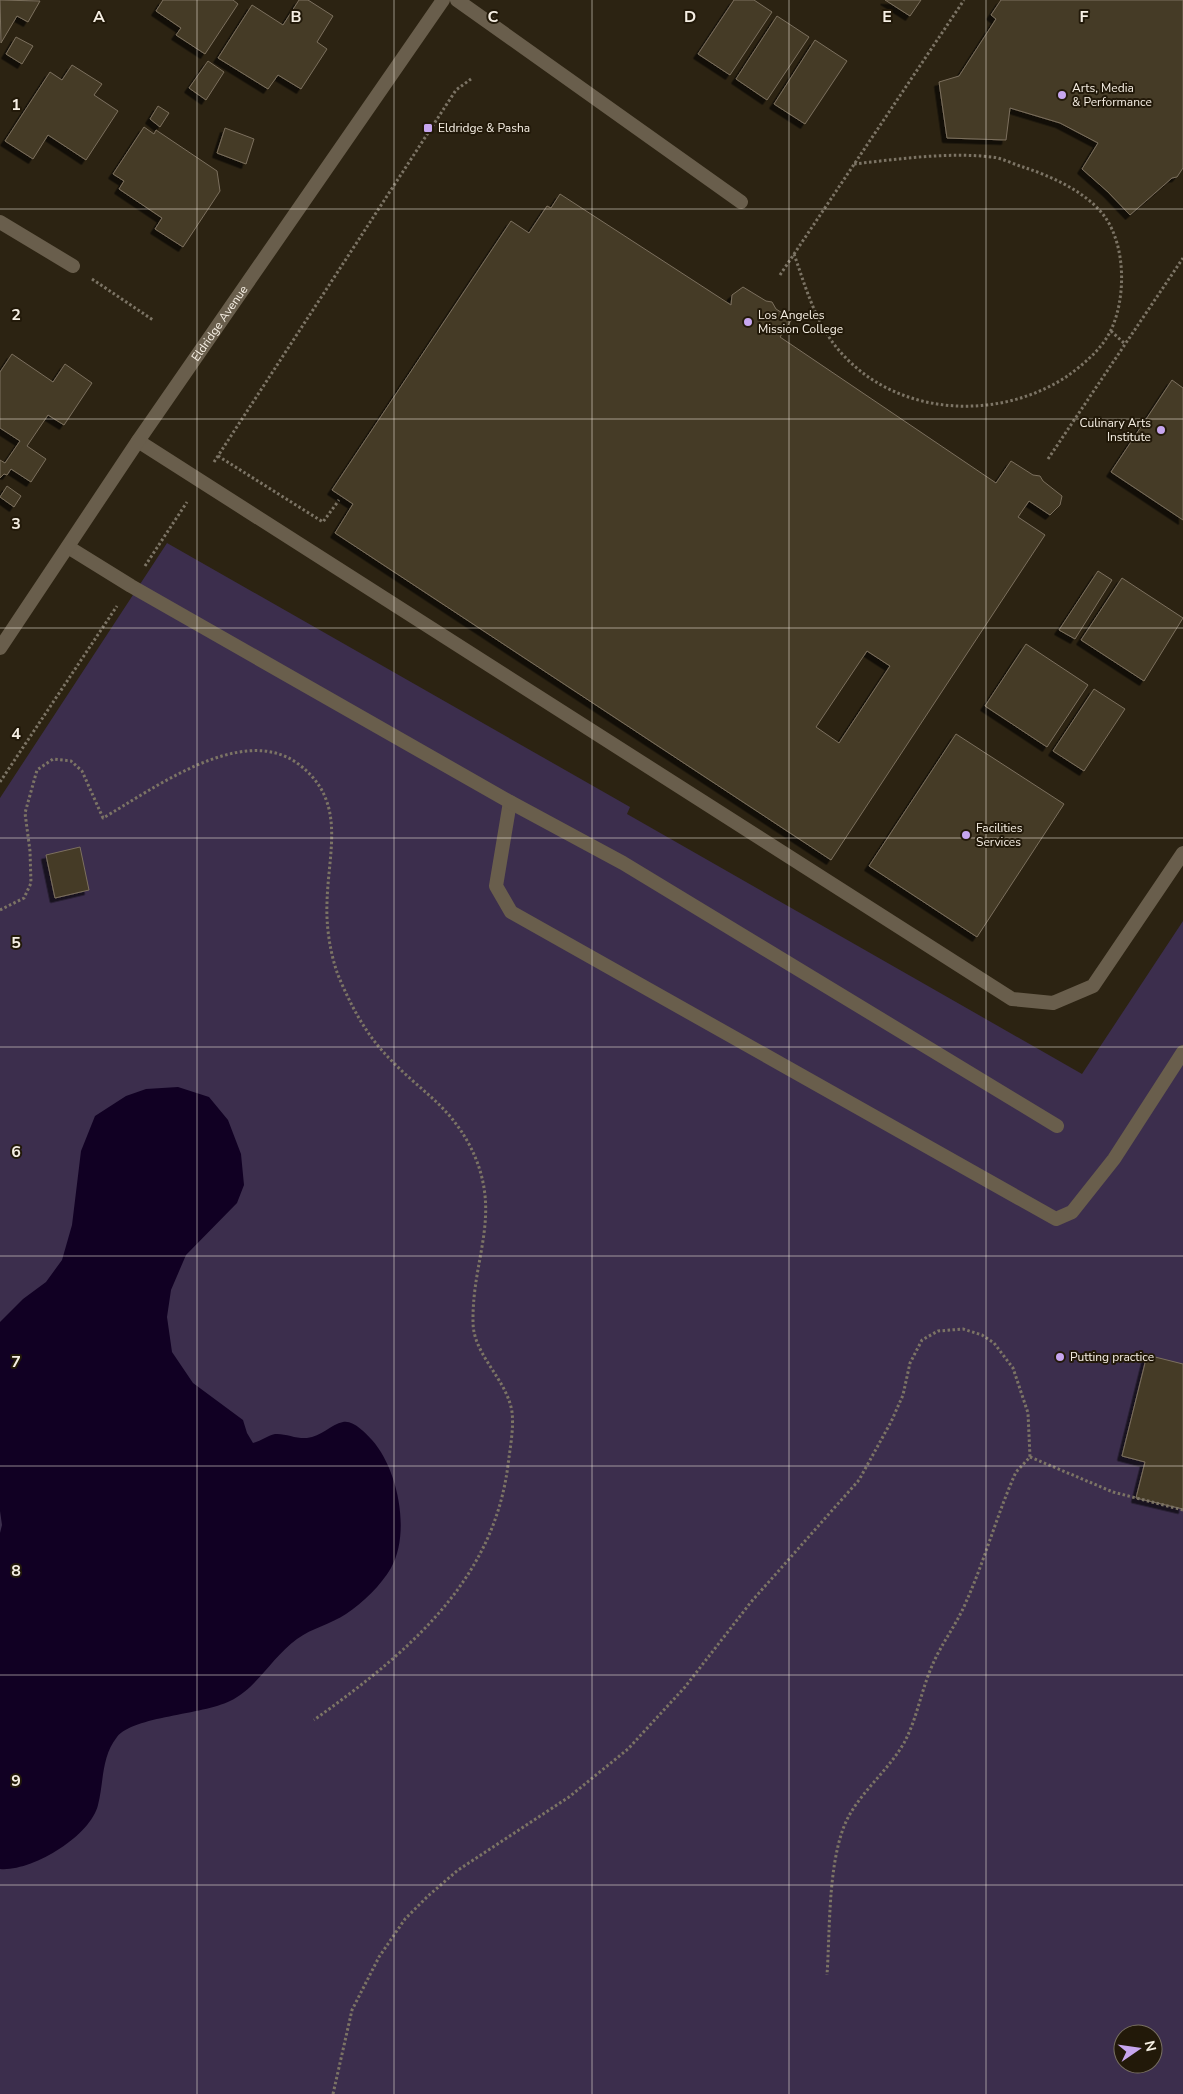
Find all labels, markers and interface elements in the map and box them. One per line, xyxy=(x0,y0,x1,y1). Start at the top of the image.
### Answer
text: A xyxy=(93,6,105,28)
text: B xyxy=(290,6,302,28)
text: C xyxy=(488,6,499,28)
text: D xyxy=(684,6,696,28)
text: E xyxy=(882,6,892,28)
text: F xyxy=(1080,6,1089,28)
place label: Arts, Media & Performance xyxy=(1072,80,1152,110)
marker: Arts, Media & Performance xyxy=(1056,89,1068,101)
text: 1 xyxy=(11,94,21,116)
place label: Eldridge & Pasha xyxy=(438,120,530,136)
marker: Eldridge & Pasha xyxy=(422,122,434,134)
street label: Eldridge Avenue xyxy=(188,282,251,364)
text: 2 xyxy=(11,304,21,326)
place label: Los Angeles Mission College xyxy=(758,307,843,337)
marker: Los Angeles Mission College xyxy=(742,316,754,328)
place label: Culinary Arts Institute xyxy=(1080,415,1151,445)
marker: Culinary Arts Institute xyxy=(1155,424,1167,436)
text: 3 xyxy=(11,513,21,535)
text: 4 xyxy=(11,723,21,745)
place label: Facilities Services xyxy=(976,820,1023,850)
marker: Facilities Services xyxy=(960,829,972,841)
text: 5 xyxy=(11,932,21,954)
text: 6 xyxy=(11,1141,21,1163)
place label: Putting practice xyxy=(1070,1349,1154,1365)
text: 7 xyxy=(11,1351,21,1373)
marker: Putting practice xyxy=(1054,1351,1066,1363)
text: 8 xyxy=(11,1560,21,1582)
text: 9 xyxy=(11,1770,21,1792)
north arrow xyxy=(1113,2024,1163,2074)
text: N xyxy=(1140,2039,1161,2053)

